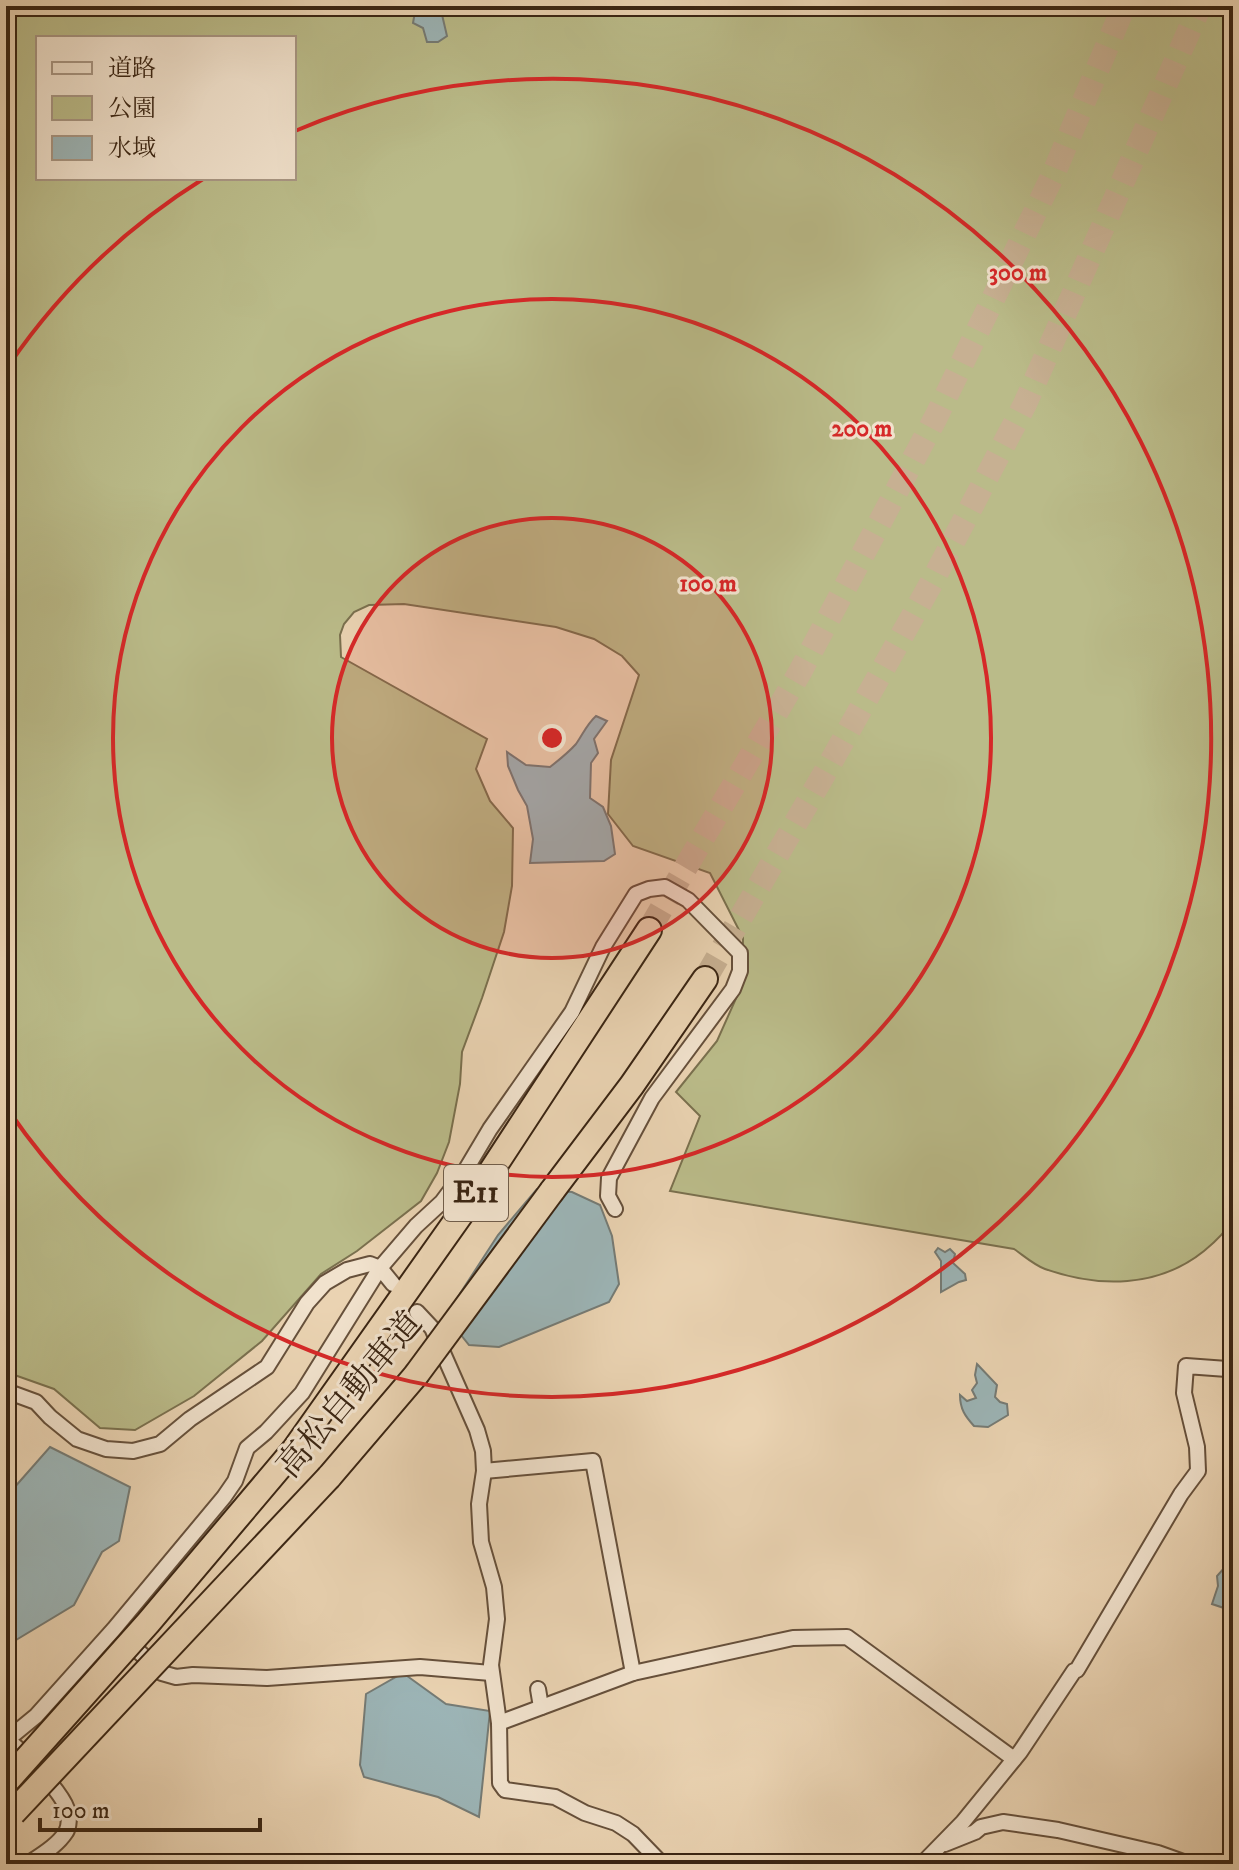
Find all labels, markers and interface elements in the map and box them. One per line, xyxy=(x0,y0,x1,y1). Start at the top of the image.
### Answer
legend xyxy=(36,36,296,180)
text: 道路 xyxy=(108,54,156,84)
text: 公園 xyxy=(108,94,156,124)
text: 水域 xyxy=(108,134,156,164)
text: 300 m xyxy=(989,258,1047,288)
text: 200 m xyxy=(832,414,892,444)
text: 100 m xyxy=(679,569,737,599)
centre of rings xyxy=(538,724,566,752)
road number: E11 xyxy=(444,1165,508,1221)
street label: 高松自動車道 xyxy=(268,1303,432,1487)
scale bar xyxy=(40,1782,260,1832)
text: 100 m xyxy=(52,1796,110,1826)

